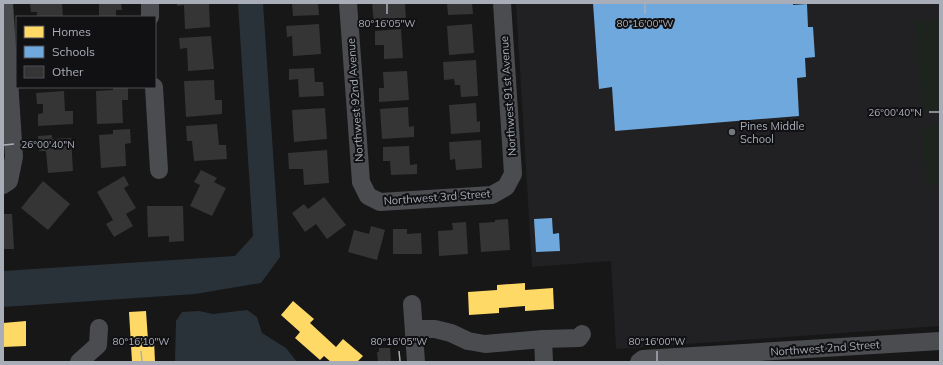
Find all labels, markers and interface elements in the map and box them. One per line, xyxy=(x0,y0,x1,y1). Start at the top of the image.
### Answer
legend xyxy=(16,16,156,88)
text: 80°16'05"W xyxy=(359,17,415,30)
text: 80°16'00"W xyxy=(617,17,673,30)
text: Homes xyxy=(52,24,91,39)
street label: Northwest 91st Avenue xyxy=(497,36,519,156)
street label: Northwest 92nd Avenue xyxy=(344,38,366,162)
text: Schools xyxy=(52,44,95,59)
text: Other xyxy=(52,64,84,79)
text: 26°00'40"N xyxy=(868,106,922,119)
place label: Pines Middle School xyxy=(740,119,804,146)
marker: Pines Middle School xyxy=(727,127,737,137)
text: 26°00'40"N xyxy=(21,138,75,151)
street label: Northwest 3rd Street xyxy=(383,186,491,208)
text: 80°16'10"W xyxy=(113,335,169,348)
text: 80°16'05"W xyxy=(371,335,427,348)
text: 80°16'00"W xyxy=(629,335,685,348)
street label: Northwest 2nd Street xyxy=(770,337,880,359)

